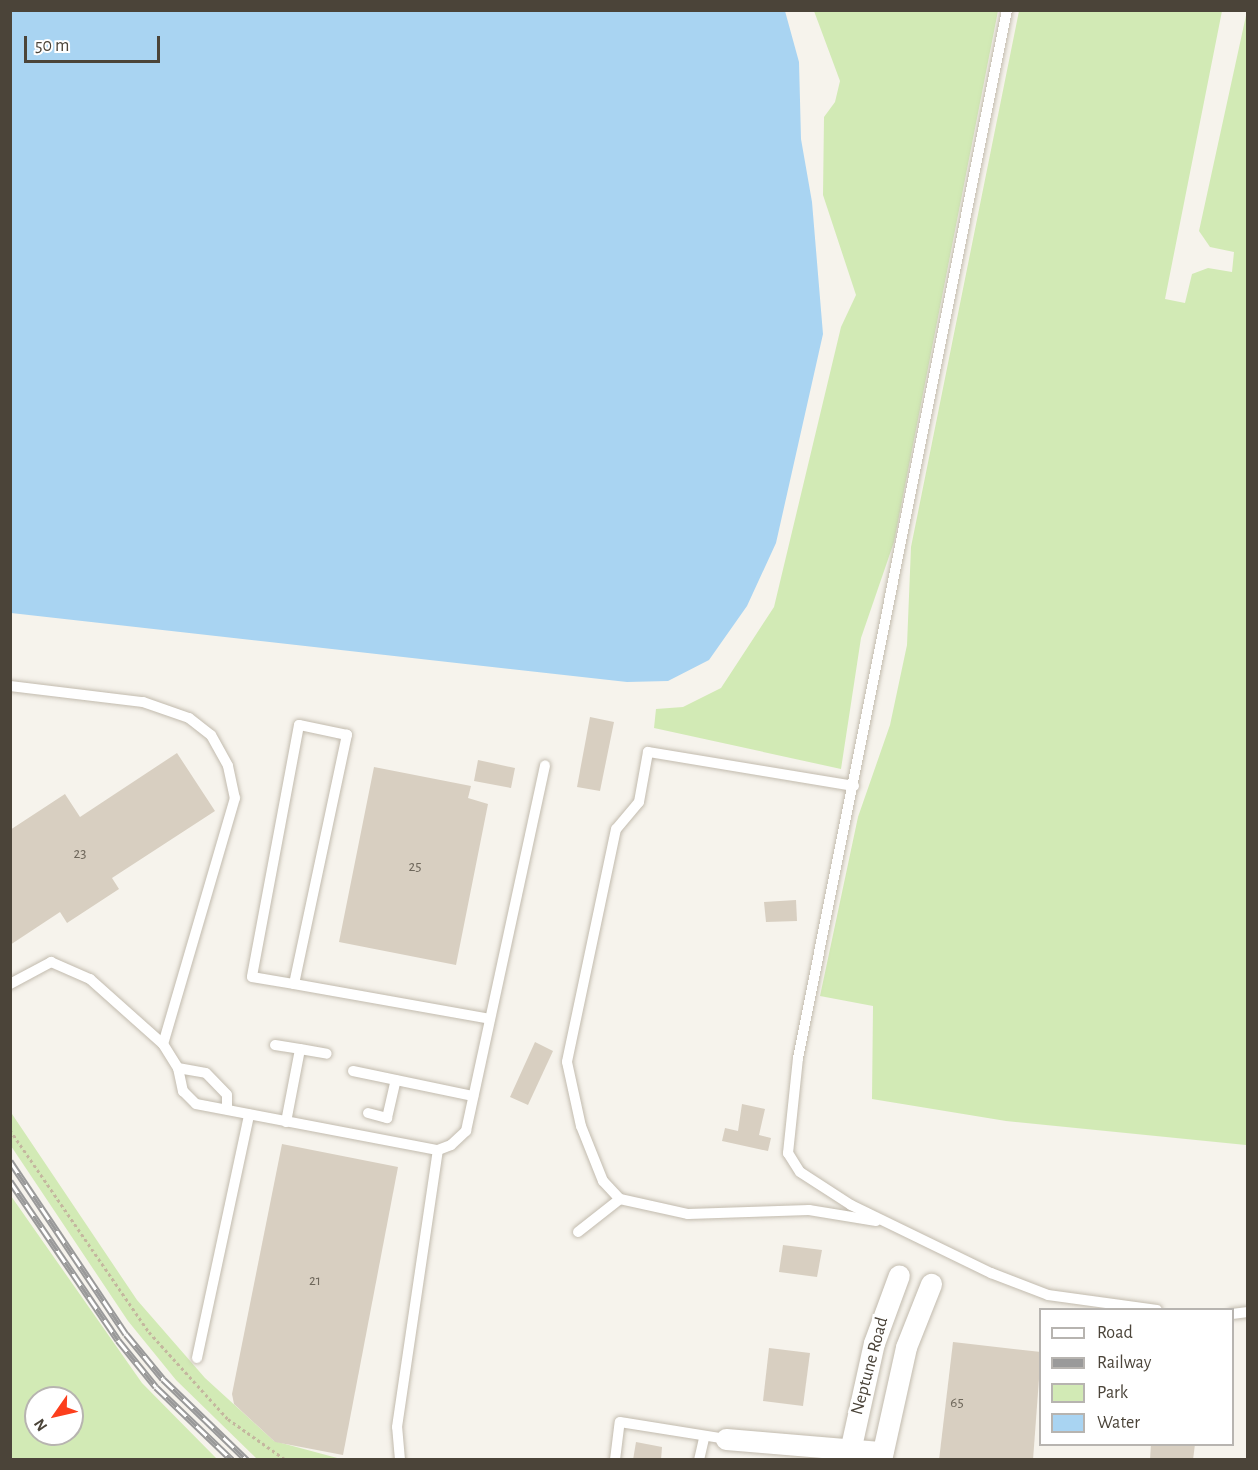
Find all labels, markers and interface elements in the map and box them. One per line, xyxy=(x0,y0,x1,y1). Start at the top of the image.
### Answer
scale bar xyxy=(27,24,164,62)
text: 50 m xyxy=(35,37,69,55)
house number: 23 xyxy=(73,845,87,863)
house number: 25 xyxy=(408,858,422,876)
house number: 21 xyxy=(309,1272,321,1290)
legend xyxy=(1039,1308,1234,1446)
street label: Neptune Road xyxy=(847,1315,893,1417)
text: Road xyxy=(1097,1324,1133,1342)
text: Railway xyxy=(1097,1354,1151,1372)
text: Park xyxy=(1097,1384,1128,1402)
north arrow xyxy=(24,1386,84,1446)
house number: 65 xyxy=(950,1394,964,1412)
text: Water xyxy=(1097,1414,1140,1432)
text: N xyxy=(31,1416,50,1434)

